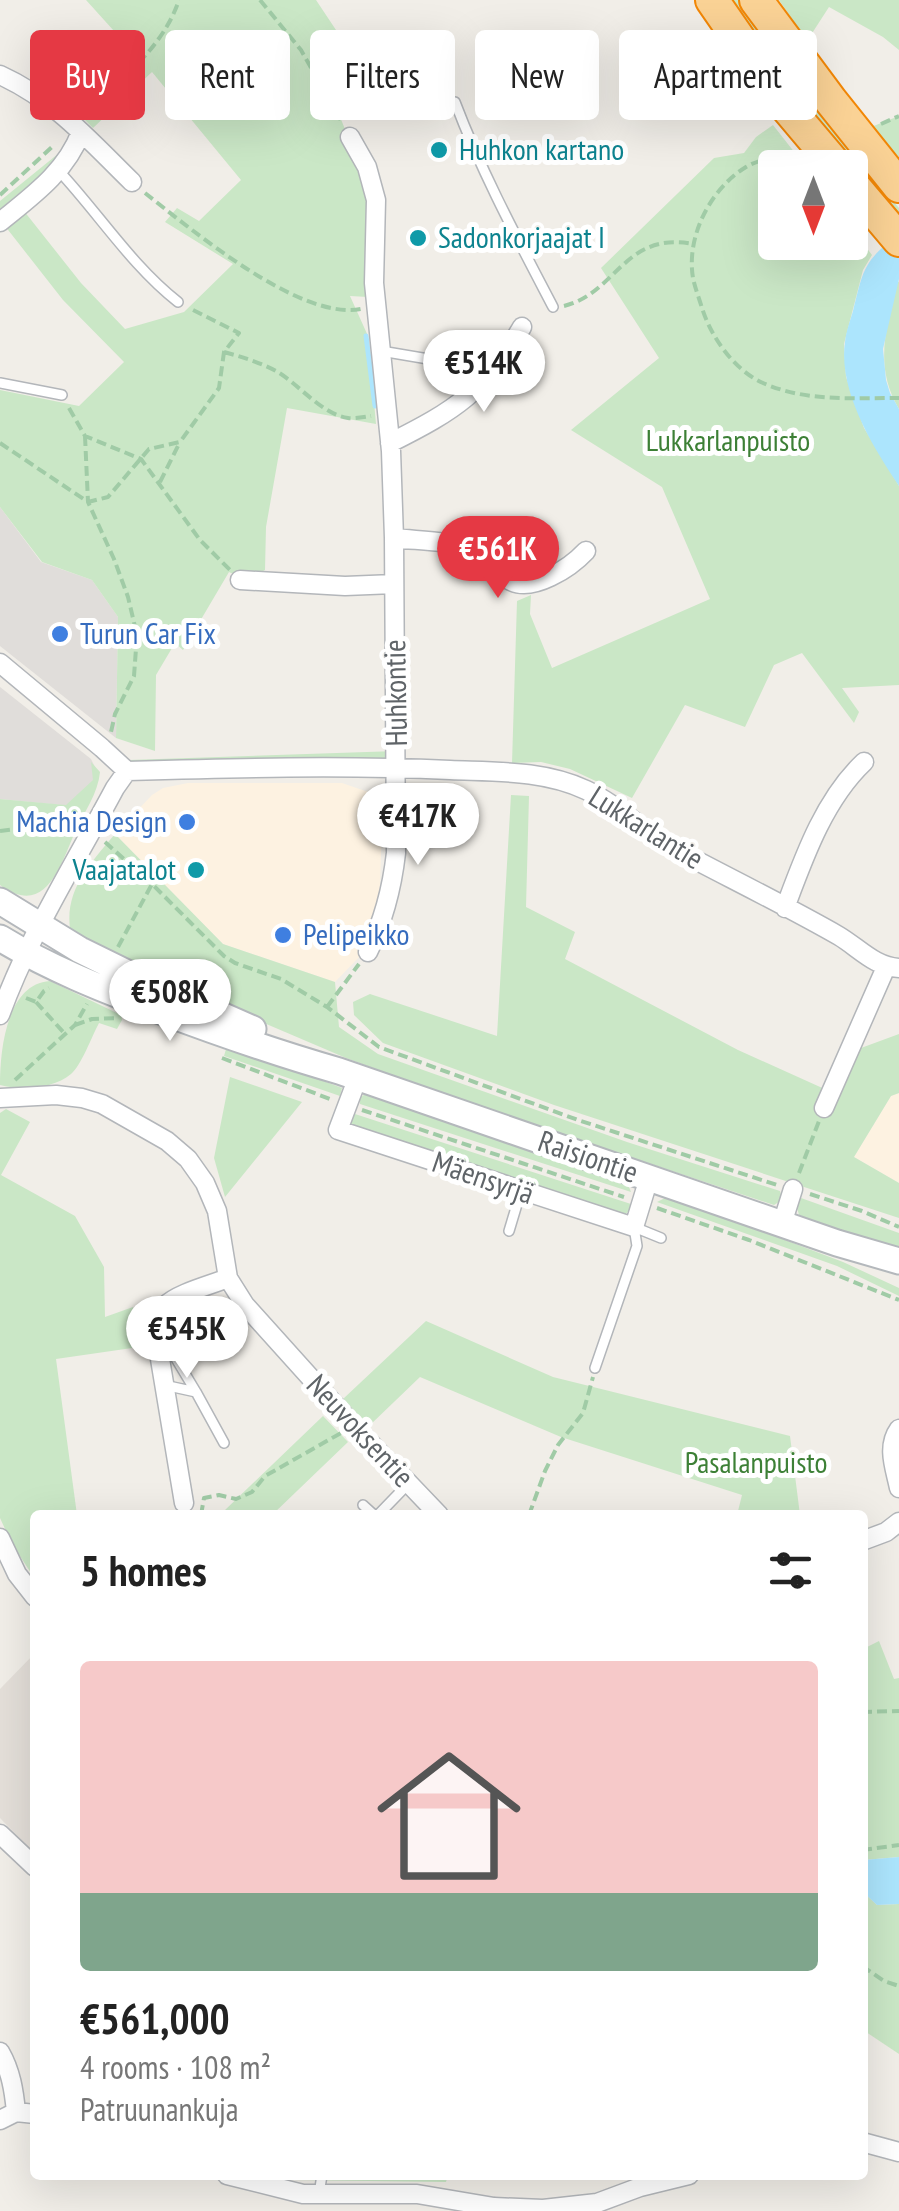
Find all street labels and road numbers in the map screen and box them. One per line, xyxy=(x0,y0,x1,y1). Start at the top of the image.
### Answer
street label: Huhkontie xyxy=(374,639,415,747)
street label: Lukkarlantie xyxy=(582,776,711,877)
street label: Raisiontie xyxy=(534,1120,643,1191)
street label: Mäensyrjä xyxy=(428,1141,539,1212)
street label: Neuvoksentie xyxy=(299,1365,423,1495)

